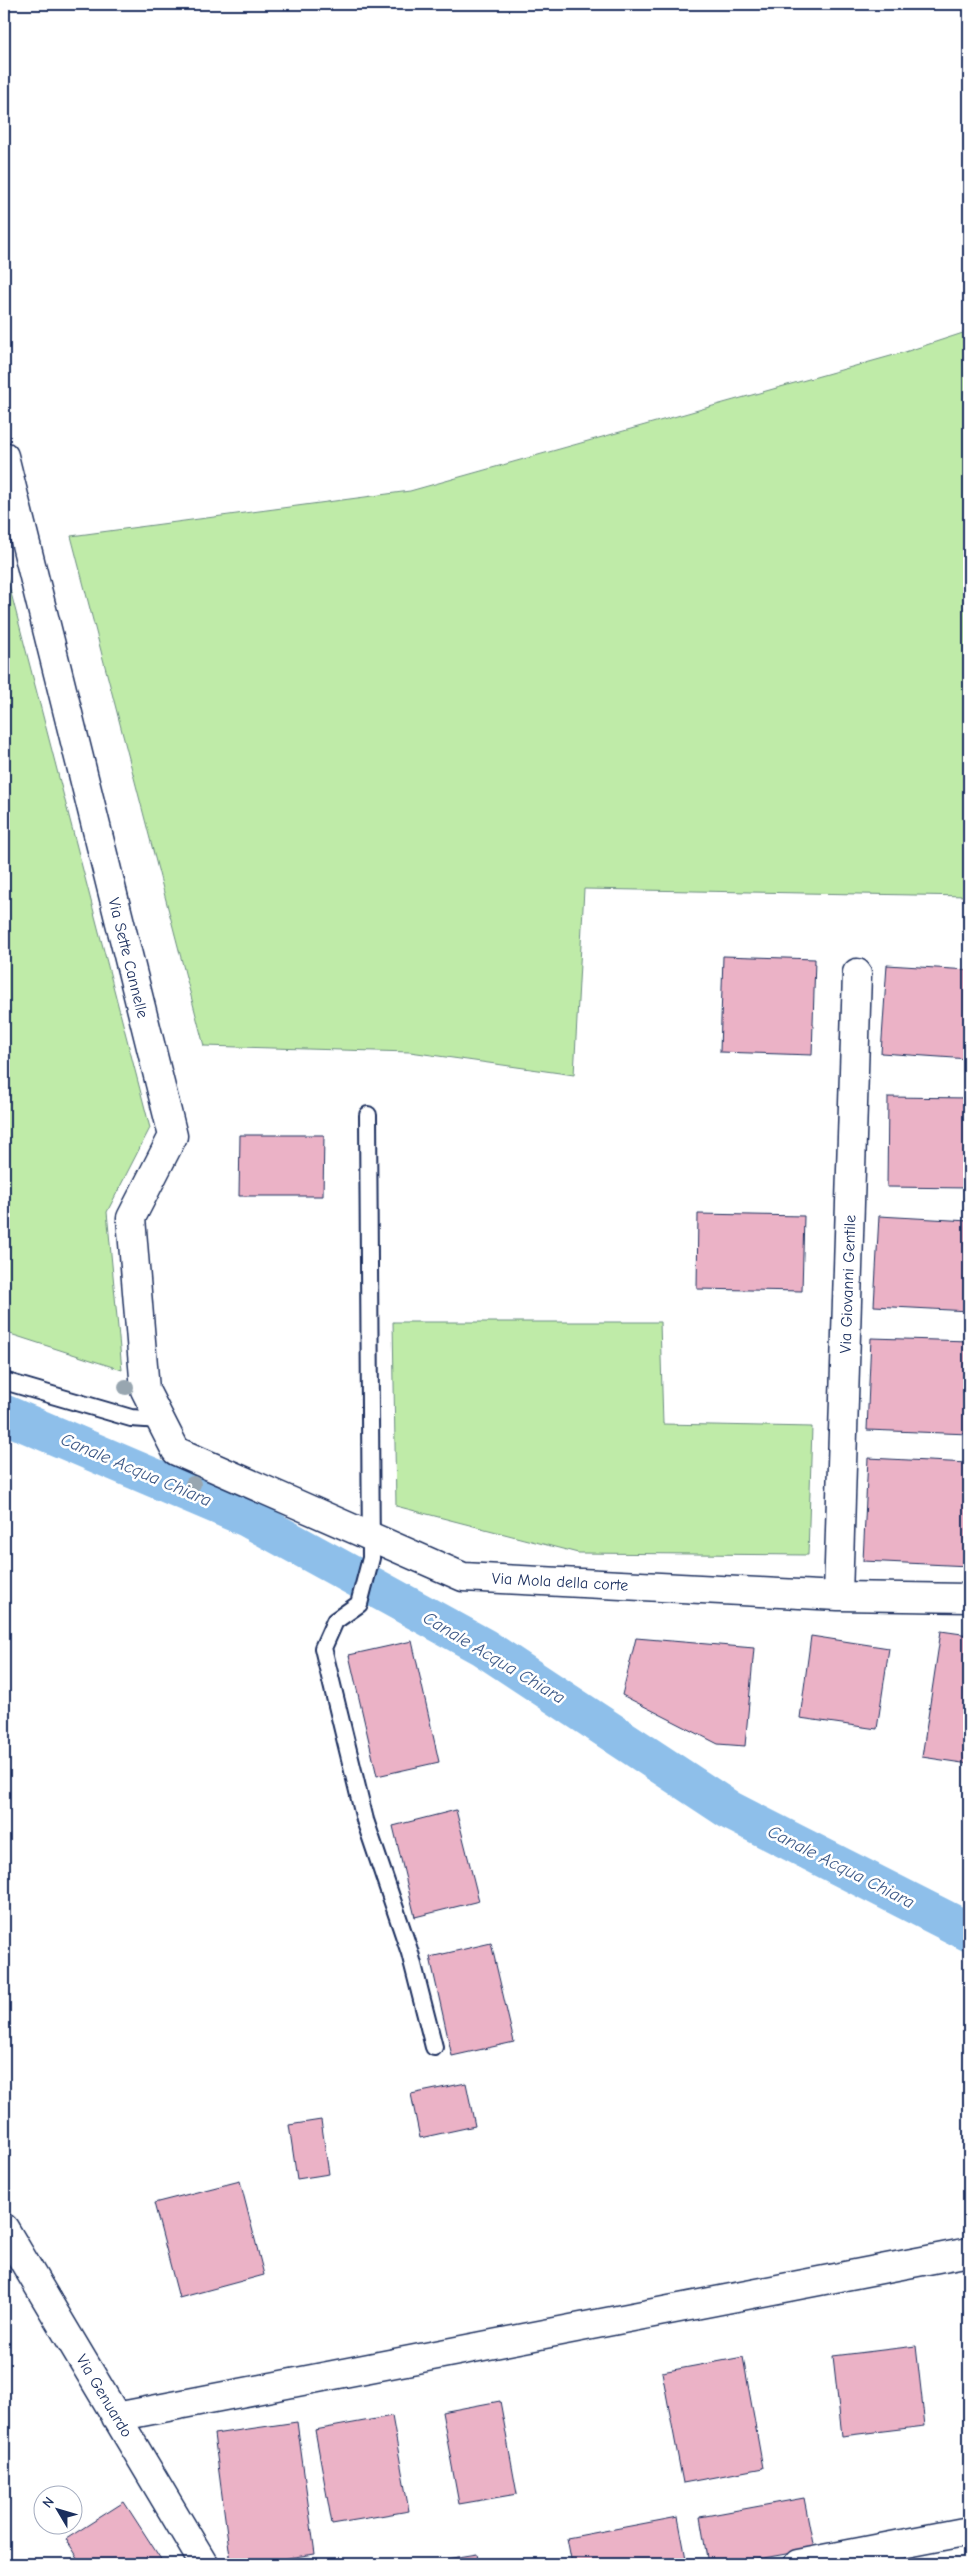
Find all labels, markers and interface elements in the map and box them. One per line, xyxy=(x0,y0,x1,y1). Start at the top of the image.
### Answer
street label: Via Sette Cannelle xyxy=(104,896,152,1020)
street label: Via Giovanni Gentile xyxy=(837,1214,859,1354)
water label: Canale Acqua Chiara xyxy=(57,1429,215,1511)
street label: Via Mola della corte xyxy=(491,1569,629,1595)
water label: Canale Acqua Chiara xyxy=(419,1607,569,1709)
water label: Canale Acqua Chiara xyxy=(764,1821,918,1913)
street label: Via Genuardo xyxy=(72,2351,136,2441)
north arrow xyxy=(32,2486,82,2536)
text: N xyxy=(39,2493,58,2511)

